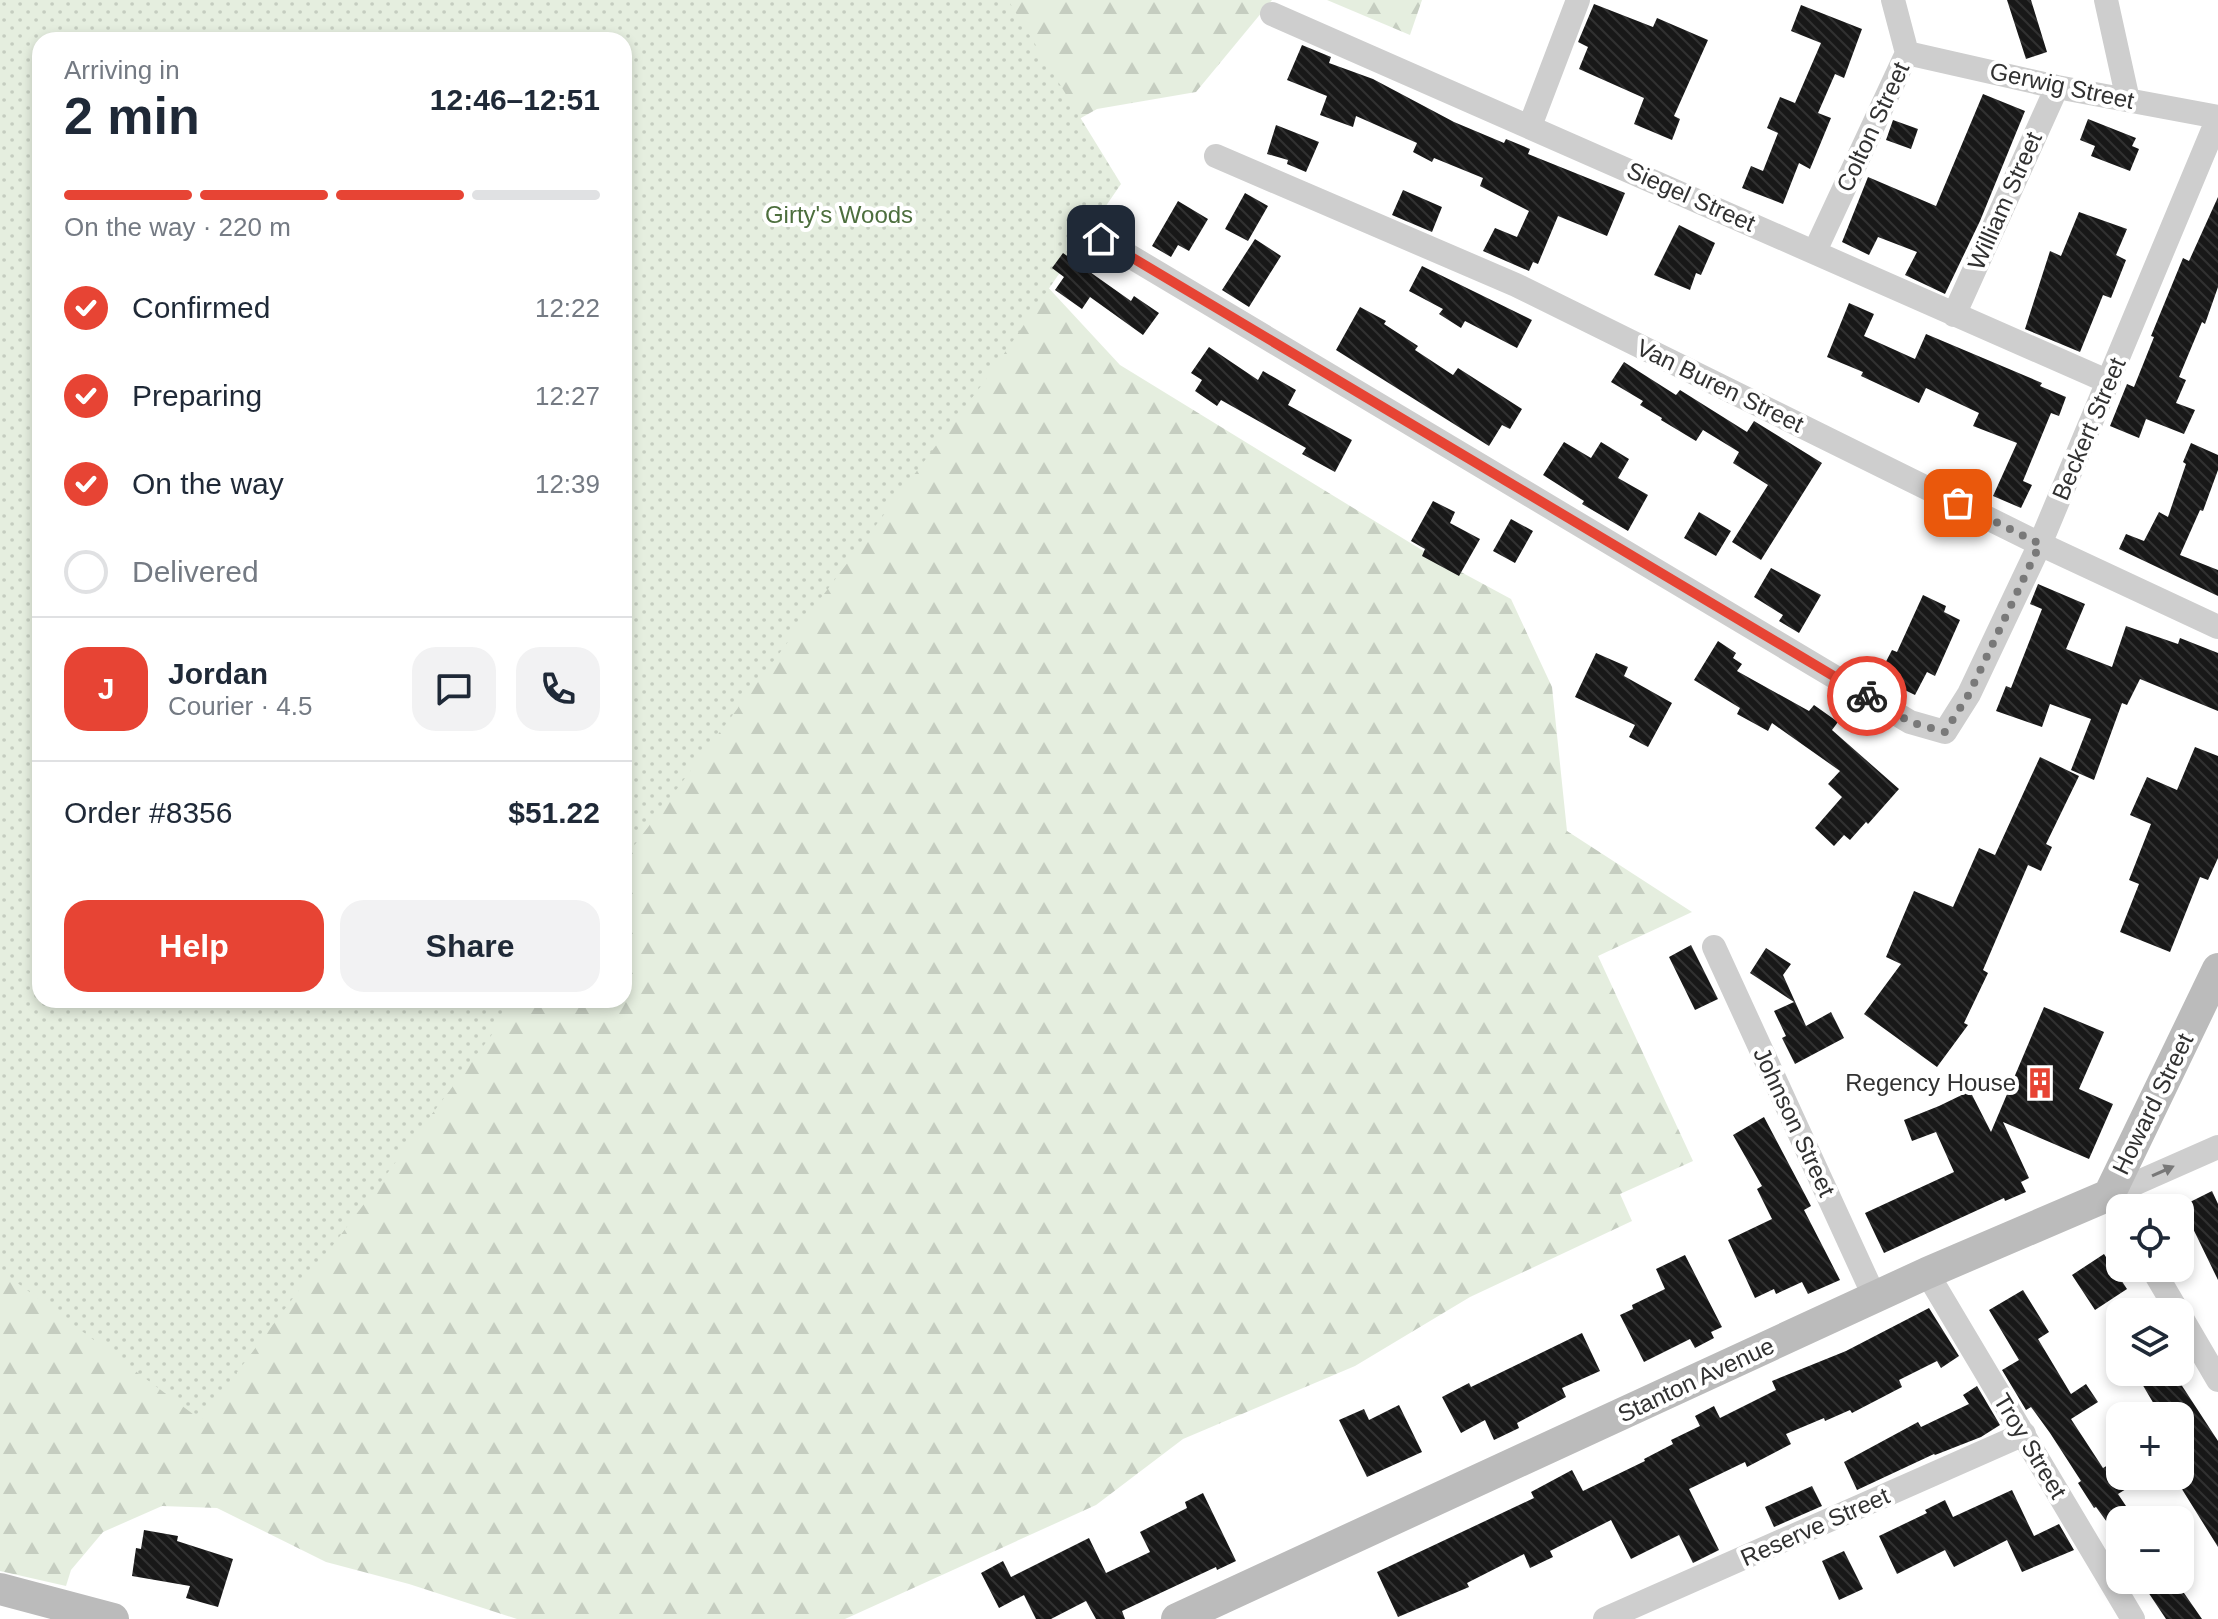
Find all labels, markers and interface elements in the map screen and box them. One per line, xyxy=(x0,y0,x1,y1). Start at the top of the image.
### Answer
text: Arriving in xyxy=(64,55,180,85)
street label: Colton Street xyxy=(1831,57,1915,196)
street label: Gerwig Street xyxy=(1988,57,2137,114)
text: 12:46–12:51 xyxy=(430,83,600,116)
text: 2 min xyxy=(64,87,200,145)
street label: William Street xyxy=(1962,127,2047,274)
street label: Siegel Street xyxy=(1623,156,1760,237)
park label: Girty's Woods xyxy=(765,201,913,228)
pin xyxy=(1067,205,1135,273)
text: On the way · 220 m xyxy=(64,212,291,242)
icon: home xyxy=(1079,217,1123,261)
icon: check xyxy=(64,286,108,330)
text: Confirmed xyxy=(132,291,270,324)
text: 12:22 xyxy=(535,293,600,323)
street label: Van Buren Street xyxy=(1632,333,1808,438)
street label: Beckert Street xyxy=(2046,353,2131,504)
icon: check xyxy=(64,374,108,418)
text: Preparing xyxy=(132,379,262,412)
text: 12:27 xyxy=(535,381,600,411)
icon: check xyxy=(64,462,108,506)
text: On the way xyxy=(132,467,284,500)
text: 12:39 xyxy=(535,469,600,499)
pin xyxy=(1924,469,1992,537)
icon: bag xyxy=(1936,481,1980,525)
text: Delivered xyxy=(132,555,259,588)
button: chat xyxy=(412,647,496,731)
button: phone xyxy=(516,647,600,731)
courier xyxy=(1827,656,1907,736)
text: Jordan xyxy=(168,657,268,690)
text: J xyxy=(98,672,114,705)
icon: bike xyxy=(1845,674,1889,718)
text: Courier · 4.5 xyxy=(168,691,313,721)
text: Order #8356 xyxy=(64,796,232,829)
text: $51.22 xyxy=(508,796,600,829)
button: Help xyxy=(64,900,324,992)
button: Share xyxy=(340,900,600,992)
street label: Howard Street xyxy=(2107,1029,2198,1179)
street label: Johnson Street xyxy=(1748,1043,1841,1201)
building icon: Regency House xyxy=(2023,1066,2057,1100)
place label: Regency House xyxy=(1845,1069,2016,1096)
one-way arrow xyxy=(2152,1164,2175,1178)
map controls xyxy=(2106,1194,2194,1594)
button: locate xyxy=(2106,1194,2194,1282)
button: layers xyxy=(2106,1298,2194,1386)
street label: Stanton Avenue xyxy=(1613,1332,1778,1428)
street label: Troy Street xyxy=(1989,1388,2073,1503)
button: + xyxy=(2106,1402,2194,1490)
street label: Reserve Street xyxy=(1736,1482,1894,1571)
button: − xyxy=(2106,1506,2194,1594)

